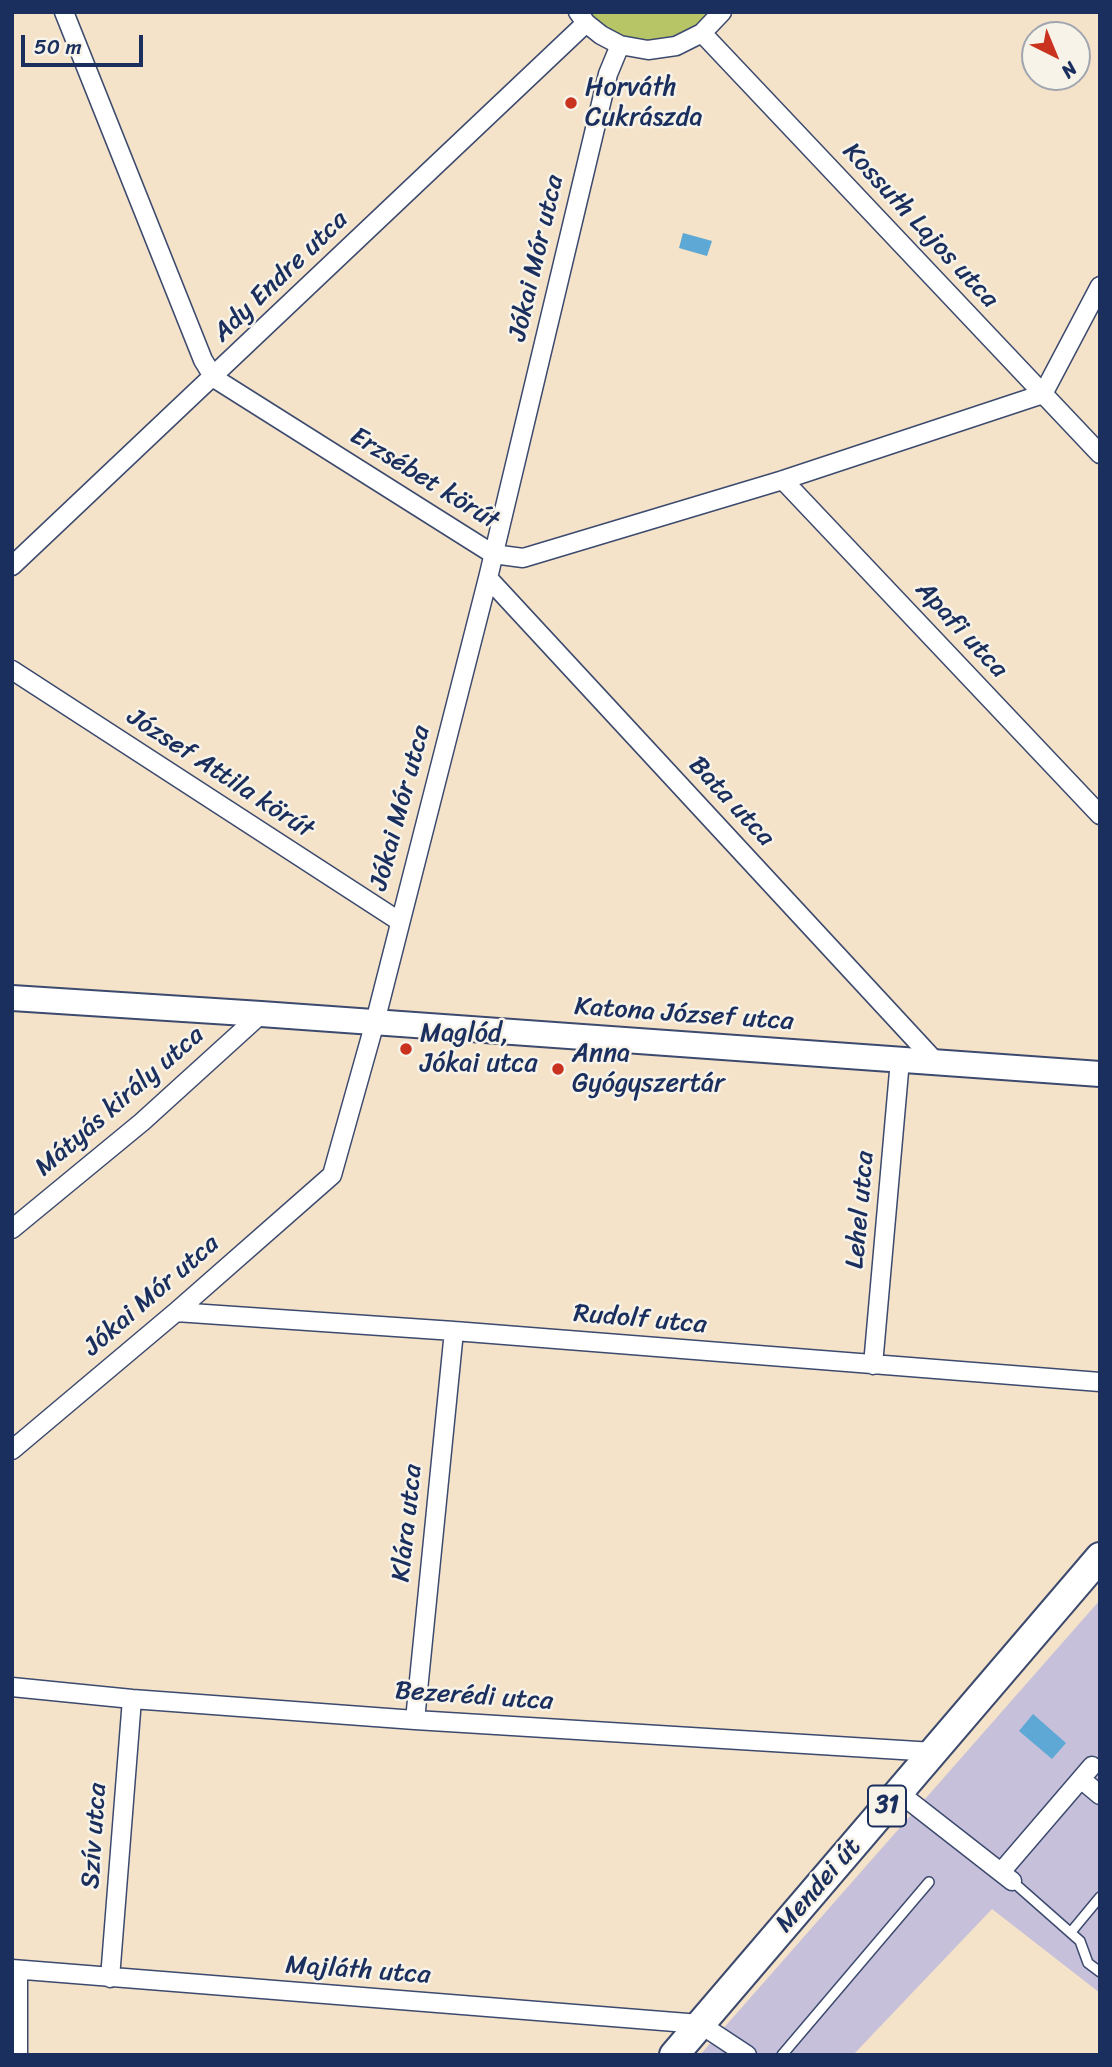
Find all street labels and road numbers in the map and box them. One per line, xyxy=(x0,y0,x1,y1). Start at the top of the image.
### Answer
street label: Kossuth Lajos utca xyxy=(835,137,1005,315)
street label: Jókai Mór utca xyxy=(503,172,571,344)
street label: Ady Endre utca xyxy=(207,205,355,349)
street label: Erzsébet körút xyxy=(344,421,504,537)
street label: Apafi utca xyxy=(908,575,1014,685)
street label: József Attila körút xyxy=(121,702,319,846)
street label: Jókai Mór utca xyxy=(364,722,438,894)
street label: Bata utca xyxy=(681,750,781,854)
street label: Katona József utca xyxy=(573,992,795,1038)
street label: Mátyás király utca xyxy=(29,1020,211,1184)
street label: Lehel utca xyxy=(840,1150,882,1270)
street label: Jókai Mór utca xyxy=(78,1229,226,1363)
street label: Rudolf utca xyxy=(572,1299,708,1341)
street label: Klára utca xyxy=(386,1463,430,1583)
street label: Bezerédi utca xyxy=(394,1676,554,1718)
street label: Szív utca xyxy=(76,1782,114,1890)
road number: 31 xyxy=(868,1786,906,1826)
street label: Mendei út xyxy=(770,1832,868,1940)
street label: Majláth utca xyxy=(284,1950,432,1992)

